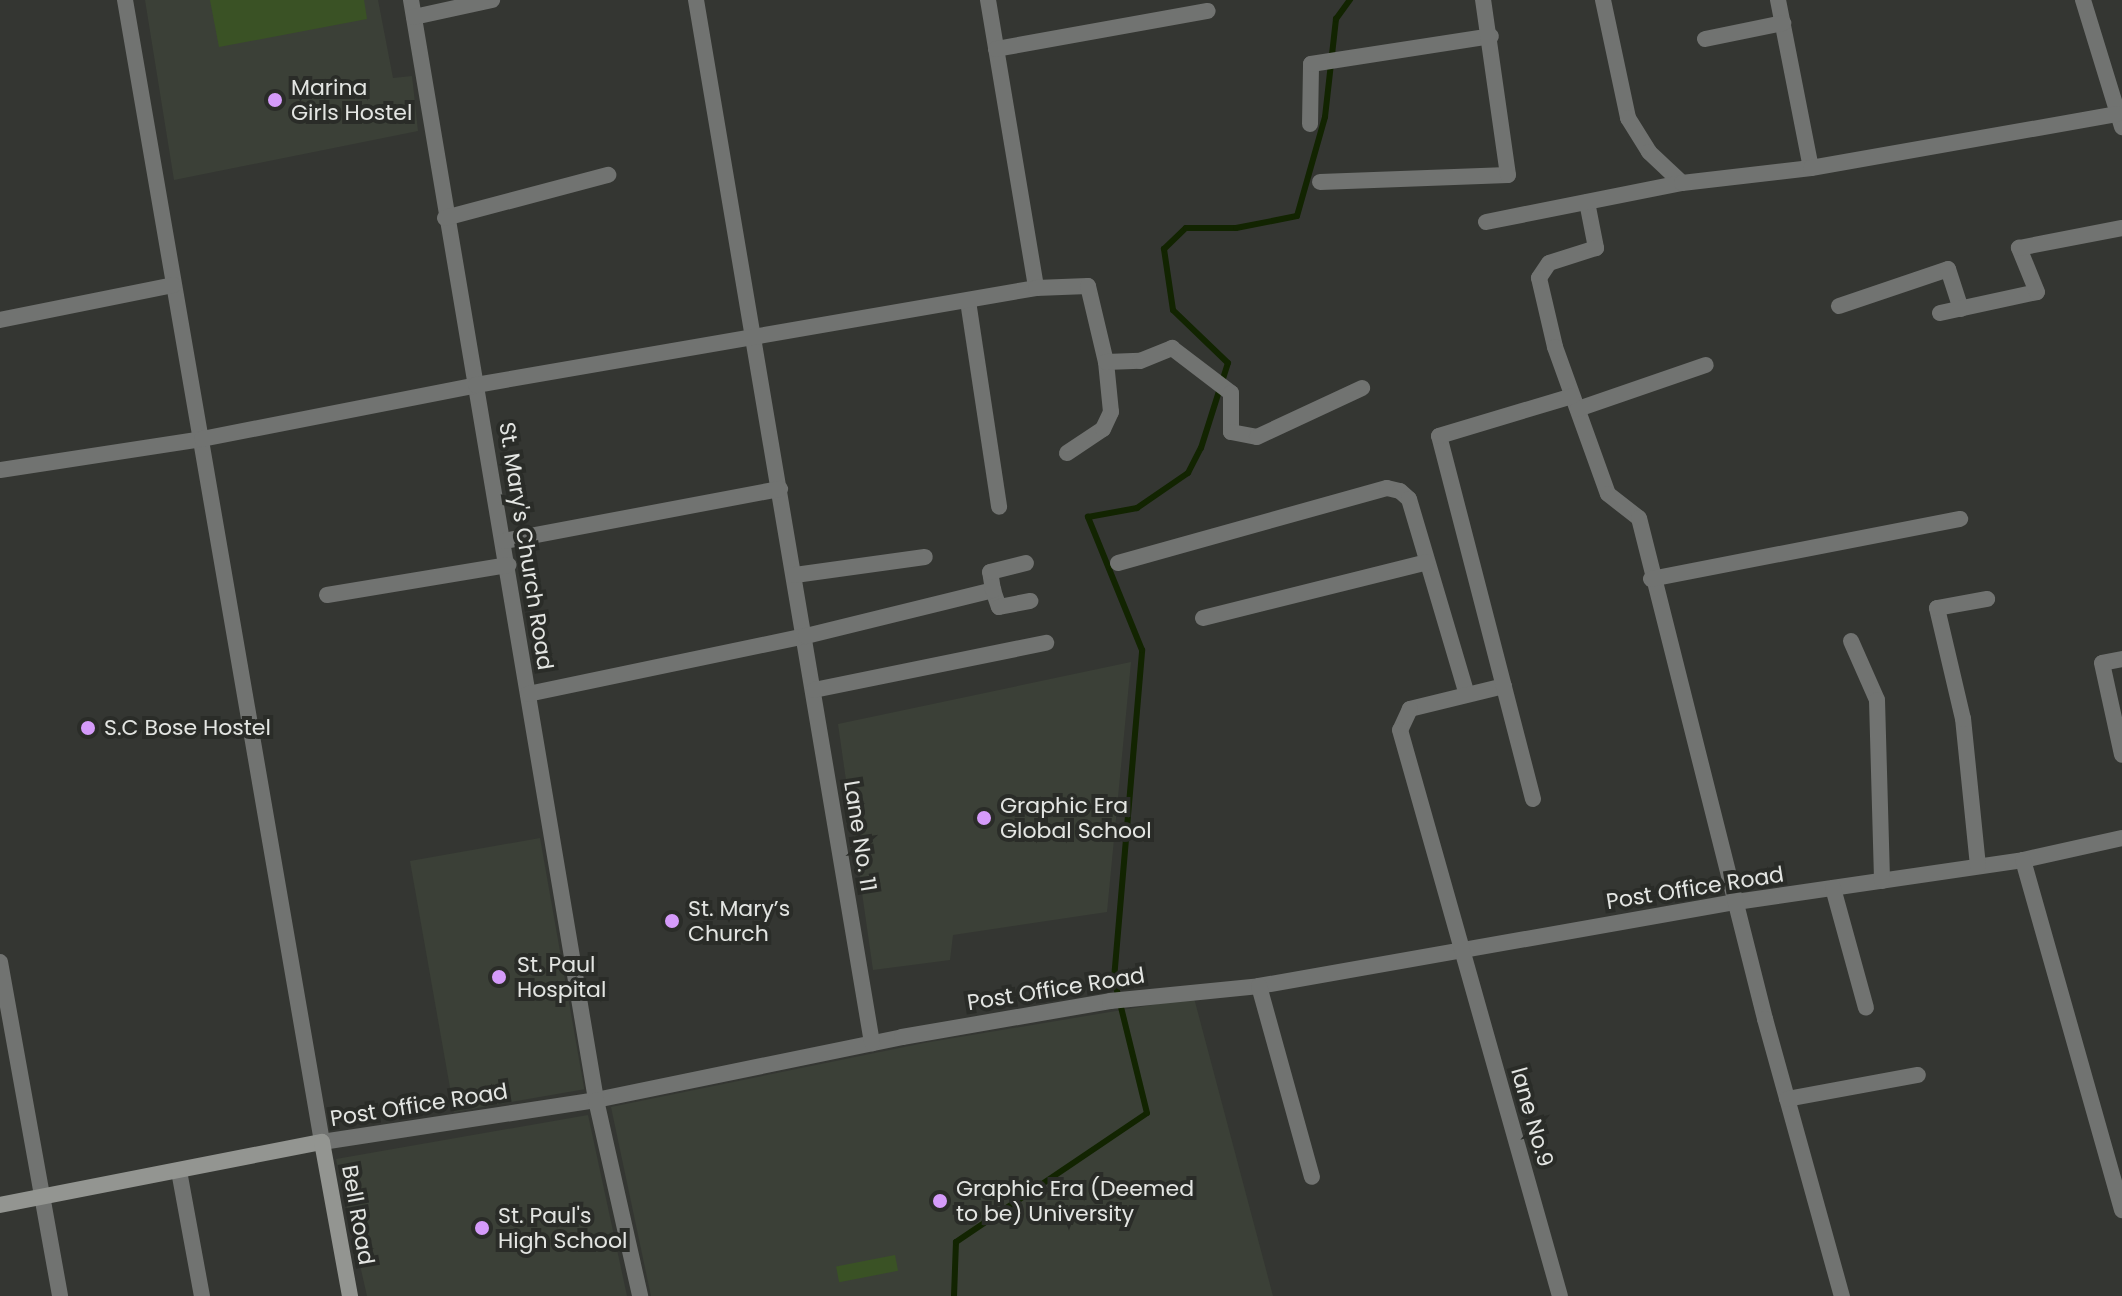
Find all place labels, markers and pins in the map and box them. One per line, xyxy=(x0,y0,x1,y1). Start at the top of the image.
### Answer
place label: Marina Girls Hostel xyxy=(291,74,412,126)
marker: Marina Girls Hostel xyxy=(266,91,284,109)
place label: S.C Bose Hostel xyxy=(104,715,271,741)
marker: S.C Bose Hostel xyxy=(79,719,97,737)
place label: Graphic Era Global School xyxy=(1000,792,1152,844)
marker: Graphic Era Global School xyxy=(975,809,993,827)
place label: St. Mary’s Church xyxy=(688,895,790,946)
marker: St. Mary’s Church xyxy=(663,912,681,930)
place label: St. Paul Hospital xyxy=(517,951,606,1002)
marker: St. Paul Hospital xyxy=(488,966,510,988)
place label: Graphic Era (Deemed to be) University xyxy=(956,1175,1194,1226)
marker: Graphic Era (Deemed to be) University xyxy=(931,1192,949,1210)
place label: St. Paul's High School xyxy=(498,1202,627,1254)
marker: St. Paul's High School xyxy=(473,1219,491,1237)

